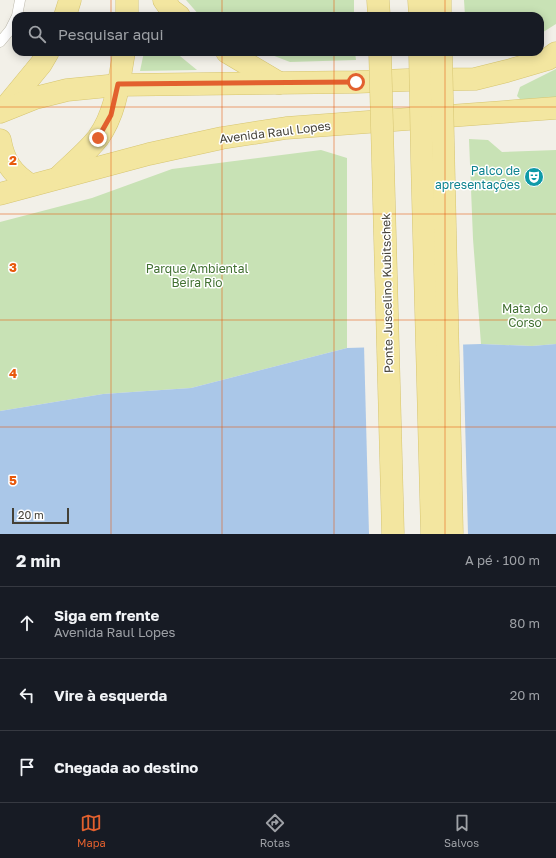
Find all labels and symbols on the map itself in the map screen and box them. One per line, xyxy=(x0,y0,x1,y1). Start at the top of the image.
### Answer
route start xyxy=(347,73,365,91)
street label: Avenida Raul Lopes xyxy=(218,118,332,146)
route end xyxy=(89,129,107,147)
text: 2 xyxy=(9,152,17,168)
place label: Palco de apresentações xyxy=(435,163,520,192)
theatre icon: Palco de apresentações xyxy=(523,166,545,188)
street label: Ponte Juscelino Kubitschek xyxy=(378,213,396,373)
text: 3 xyxy=(9,259,17,275)
park label: Parque Ambiental Beira Rio xyxy=(146,261,248,290)
park label: Mata do Corso xyxy=(502,301,548,330)
text: 4 xyxy=(9,365,17,381)
text: 5 xyxy=(9,472,17,488)
scale bar xyxy=(12,506,69,525)

